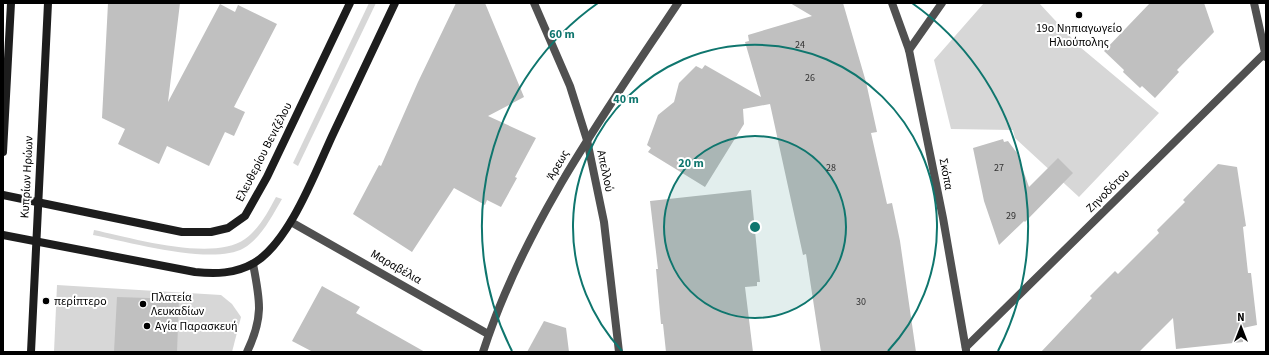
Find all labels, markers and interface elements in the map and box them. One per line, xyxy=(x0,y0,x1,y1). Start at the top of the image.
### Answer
marker: 19ο Νηπιαγωγείο Ηλιούπολης xyxy=(1074,10,1084,20)
place label: 19ο Νηπιαγωγείο Ηλιούπολης xyxy=(1036,20,1122,51)
text: 60 m xyxy=(549,26,575,43)
house number: 24 xyxy=(795,38,805,52)
house number: 26 xyxy=(805,71,815,85)
text: 40 m xyxy=(613,91,639,108)
street label: Ελευθερίου Βενιζέλου xyxy=(232,99,296,205)
street label: Κυπρίων Ηρώων xyxy=(16,135,38,219)
street label: Άρεως xyxy=(543,147,573,183)
street label: Απελλού xyxy=(592,148,618,194)
text: 20 m xyxy=(678,155,704,172)
street label: Σκόπα xyxy=(935,157,957,192)
house number: 28 xyxy=(826,161,836,175)
house number: 27 xyxy=(994,161,1004,175)
street label: Ζηνοδότου xyxy=(1082,165,1134,217)
house number: 29 xyxy=(1006,209,1016,223)
centre of rings xyxy=(748,220,762,234)
street label: Μαραβέλια xyxy=(367,245,425,289)
place label: Πλατεία Λευκαδίων xyxy=(151,289,205,320)
place label: περίπτερο xyxy=(54,293,107,310)
house number: 30 xyxy=(856,295,866,309)
marker: περίπτερο xyxy=(41,296,51,306)
marker: Πλατεία Λευκαδίων xyxy=(138,299,148,309)
north arrow xyxy=(1221,307,1261,347)
text: N xyxy=(1237,310,1245,325)
place label: Αγία Παρασκευή xyxy=(155,318,238,335)
marker: Αγία Παρασκευή xyxy=(142,321,152,331)

